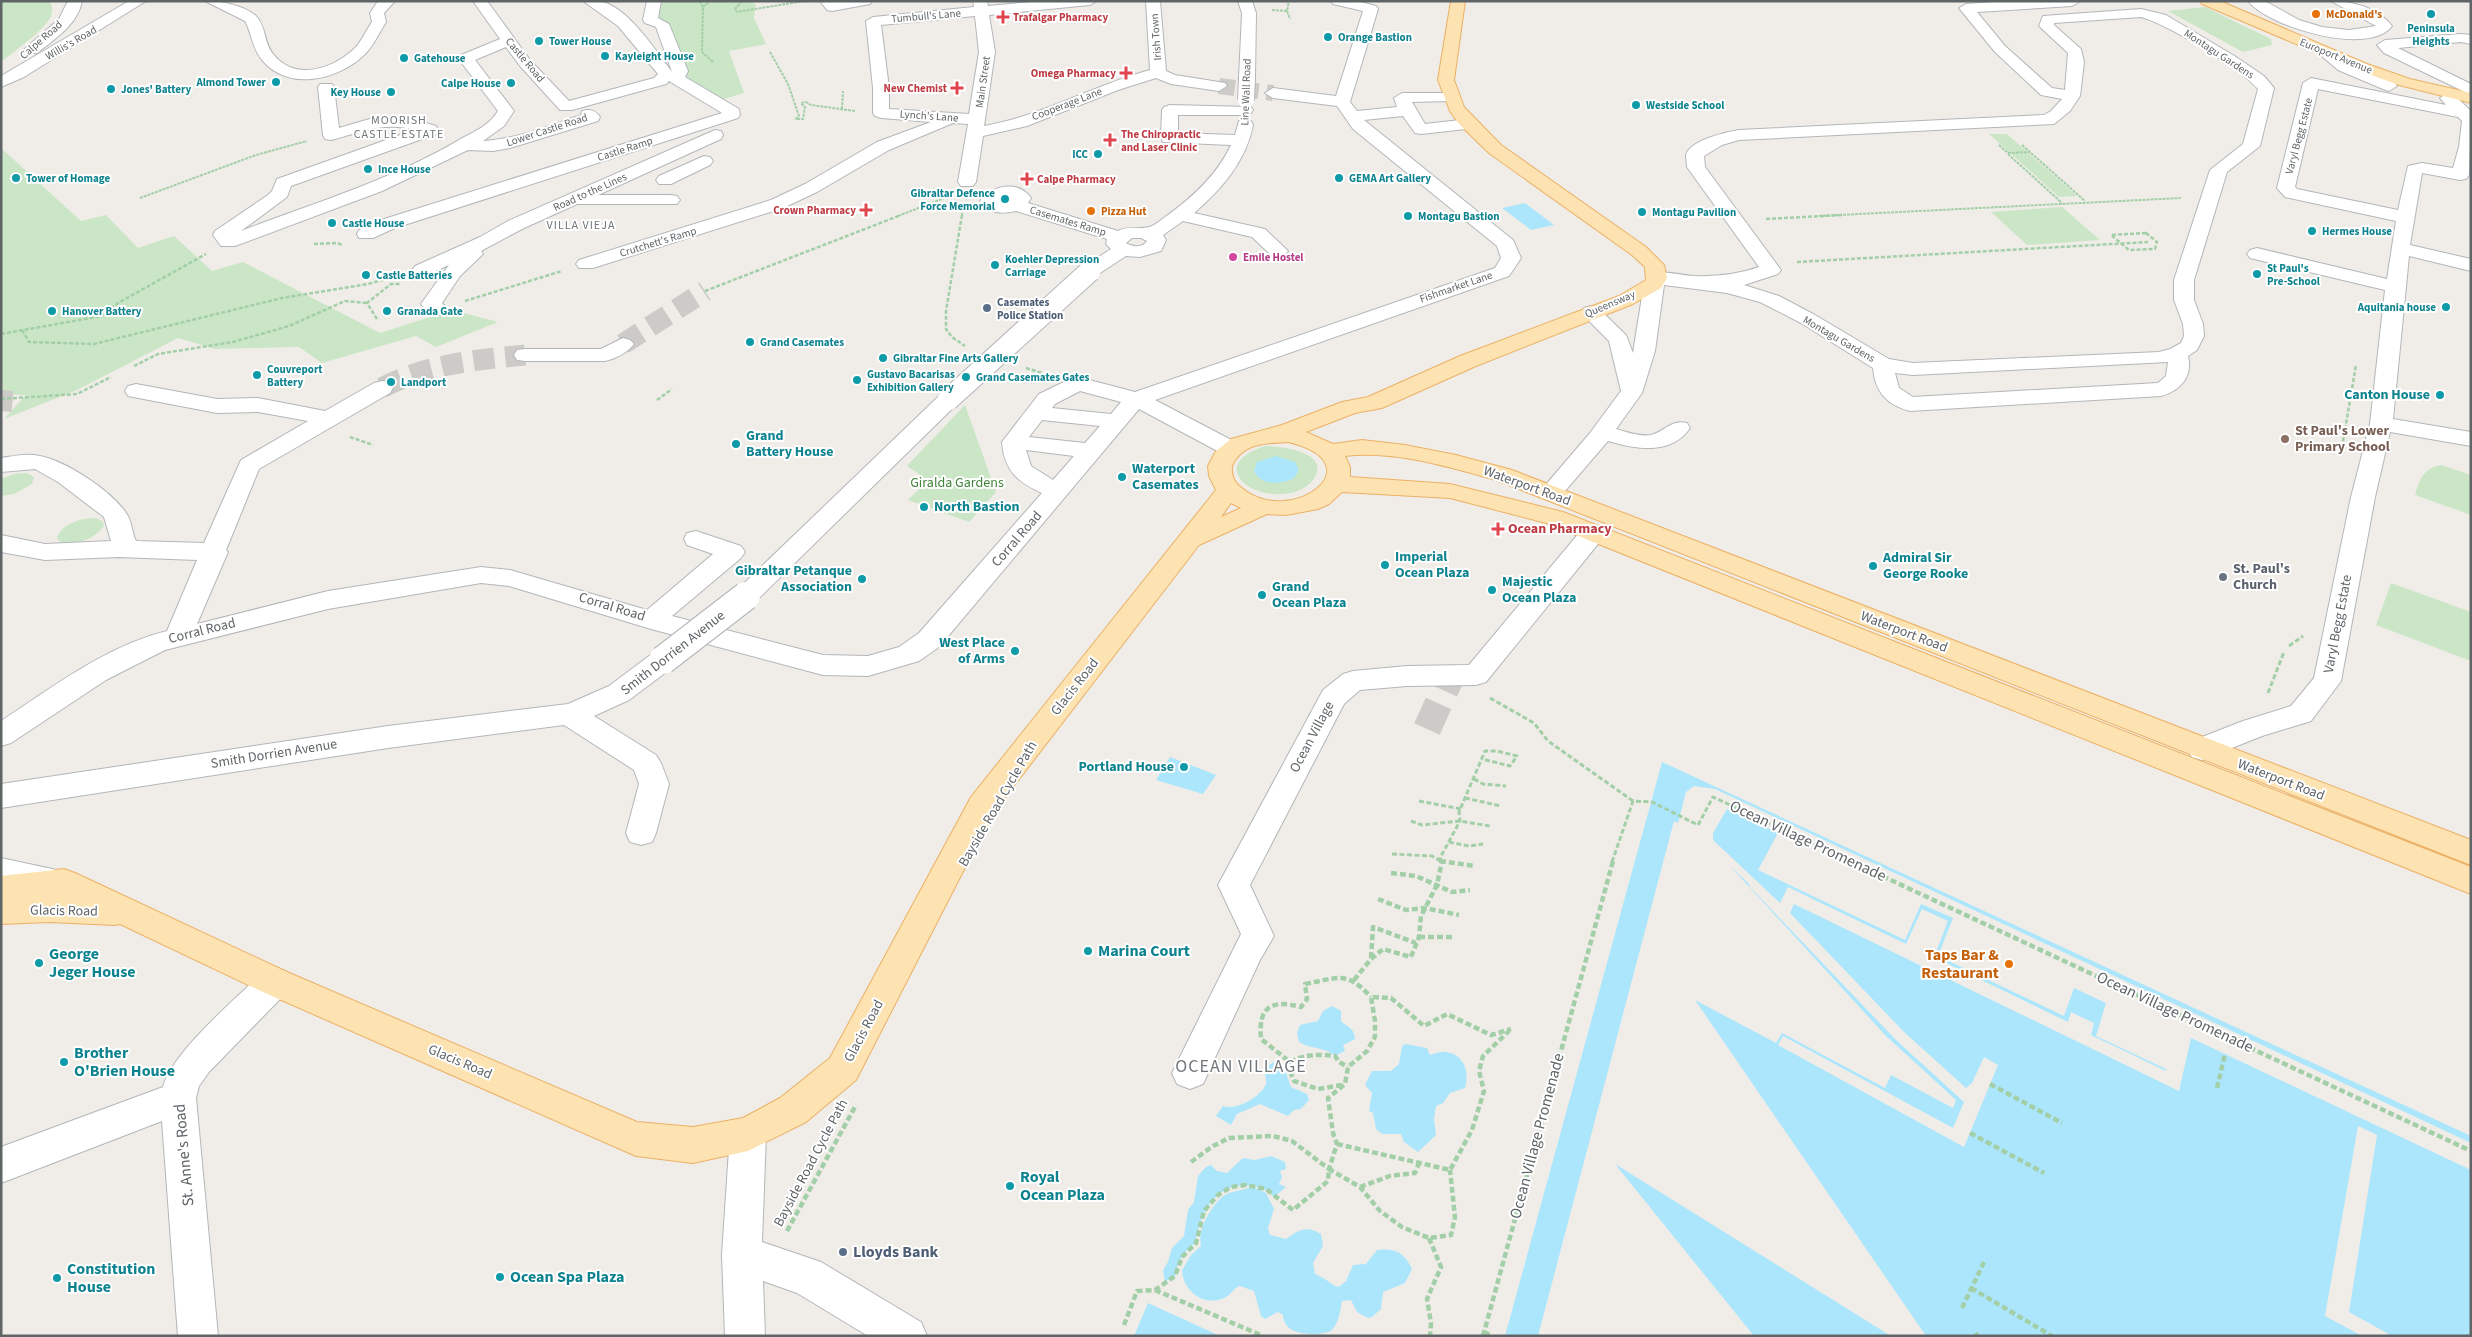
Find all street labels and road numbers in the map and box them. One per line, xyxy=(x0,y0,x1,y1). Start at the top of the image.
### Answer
street label: Tumbull's Lane xyxy=(891,5,962,27)
street label: Irish Town xyxy=(1147,13,1165,61)
street label: Calpe Road xyxy=(16,17,66,63)
street label: Willis’s Road xyxy=(43,22,99,64)
street label: Montagu Gardens xyxy=(2181,26,2257,83)
street label: Castle Road xyxy=(502,34,548,86)
street label: Europort Avenue xyxy=(2297,35,2375,78)
street label: Main Street xyxy=(972,55,994,109)
street label: Line Wall Road xyxy=(1237,58,1255,126)
street label: Cooperage Lane xyxy=(1030,83,1105,124)
street label: Varyl Begg Estate xyxy=(2282,96,2317,176)
street label: Lynch's Lane xyxy=(899,106,959,126)
street label: Lower Castle Road xyxy=(505,110,589,150)
street label: Castle Ramp xyxy=(595,133,655,165)
street label: Road to the Lines xyxy=(551,169,630,215)
street label: Casemates Ramp xyxy=(1028,202,1108,240)
street label: Crutchett's Ramp xyxy=(618,223,698,261)
street label: Fishmarket Lane xyxy=(1418,267,1495,306)
street label: Queensway xyxy=(1583,287,1637,321)
street label: Montagu Gardens xyxy=(1800,312,1878,366)
street label: Waterport Road xyxy=(1480,461,1574,511)
street label: Corral Road xyxy=(987,507,1047,571)
street label: Varyl Begg Estate xyxy=(2319,573,2357,675)
street label: Corral Road xyxy=(576,587,648,627)
street label: Smith Dorrien Avenue xyxy=(617,606,729,700)
street label: Waterport Road xyxy=(1858,606,1950,658)
street label: Corral Road xyxy=(166,613,238,649)
street label: Glacis Road xyxy=(1046,654,1104,720)
street label: Ocean Village xyxy=(1285,698,1339,776)
street label: Smith Dorrien Avenue xyxy=(209,734,339,774)
street label: Bayside Road Cycle Path xyxy=(954,737,1042,871)
street label: Waterport Road xyxy=(2235,754,2327,806)
street label: Ocean Village Promenade xyxy=(1726,795,1890,887)
street label: Glacis Road xyxy=(30,900,98,922)
street label: Ocean Village Promenade xyxy=(2093,966,2257,1058)
street label: Glacis Road xyxy=(839,996,889,1066)
street label: Glacis Road xyxy=(425,1040,495,1084)
street label: Ocean Village Promenade xyxy=(1504,1051,1570,1221)
street label: Bayside Road Cycle Path xyxy=(769,1096,853,1230)
street label: St. Anne's Road xyxy=(169,1103,199,1207)

